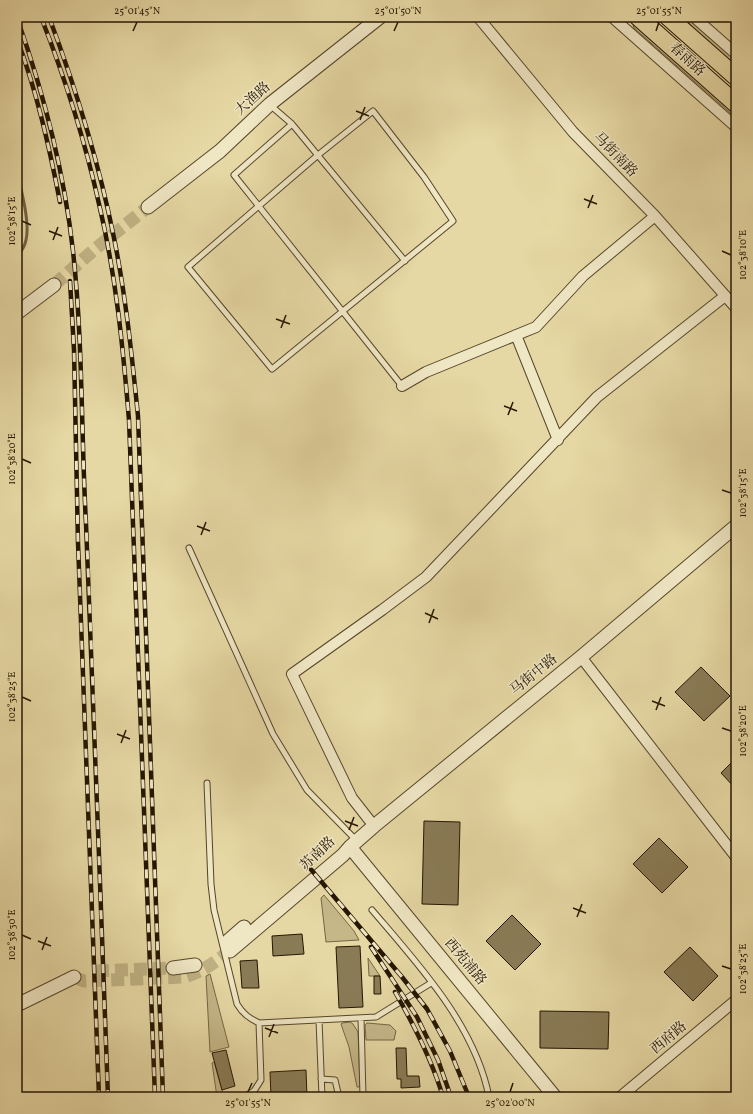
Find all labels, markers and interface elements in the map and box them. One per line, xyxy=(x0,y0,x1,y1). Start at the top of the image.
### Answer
text: 25°01'45"N xyxy=(114,4,161,18)
text: 25°01'50"N xyxy=(375,4,422,18)
text: 25°01'55"N xyxy=(636,4,683,18)
street label: 春雨路 xyxy=(665,39,709,81)
street label: 大渔路 xyxy=(231,78,275,120)
street label: 马街南路 xyxy=(589,128,641,182)
text: 102°38'15"E xyxy=(5,196,19,246)
text: 102°38'10"E xyxy=(736,230,750,280)
text: 102°38'20"E xyxy=(5,433,19,485)
text: 102°38'15"E xyxy=(736,468,750,518)
street label: 马街中路 xyxy=(506,650,562,700)
text: 102°38'25"E xyxy=(5,672,19,722)
text: 102°38'20"E xyxy=(736,705,750,757)
street label: 苏南路 xyxy=(296,833,340,875)
text: 102°38'30"E xyxy=(5,909,19,961)
street label: 西苑浦路 xyxy=(440,934,490,990)
text: 102°38'25"E xyxy=(736,944,750,994)
street label: 西府路 xyxy=(647,1017,691,1059)
text: 25°01'55"N xyxy=(225,1096,272,1110)
text: 25°02'00"N xyxy=(485,1096,535,1110)

